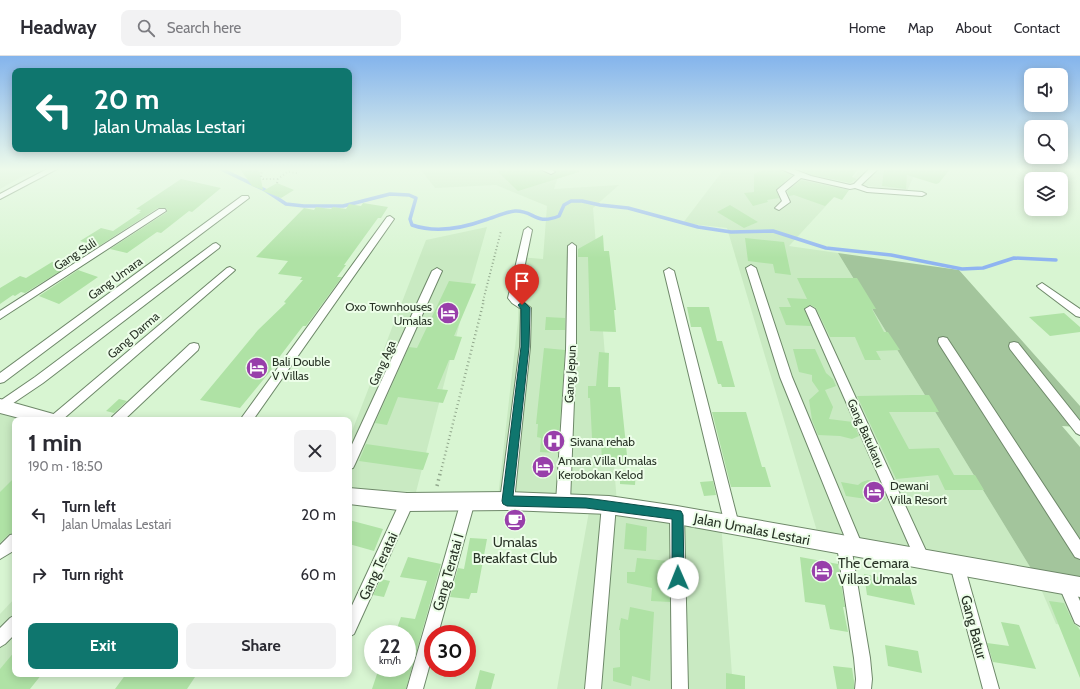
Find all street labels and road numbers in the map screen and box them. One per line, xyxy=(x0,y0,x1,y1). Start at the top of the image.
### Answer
street label: Gang Suli xyxy=(51,235,99,273)
street label: Gang Umara xyxy=(85,253,145,303)
street label: Gang Darma xyxy=(104,308,162,362)
street label: Gang Aga xyxy=(365,338,399,388)
street label: Gang Jepun xyxy=(561,344,579,403)
street label: Gang Batukaru xyxy=(844,396,888,470)
street label: Jalan Umalas Lestari xyxy=(692,509,812,549)
street label: Gang Teratai xyxy=(354,529,402,603)
street label: Gang Teratai I xyxy=(428,531,468,613)
street label: Gang Batur xyxy=(957,593,991,662)

